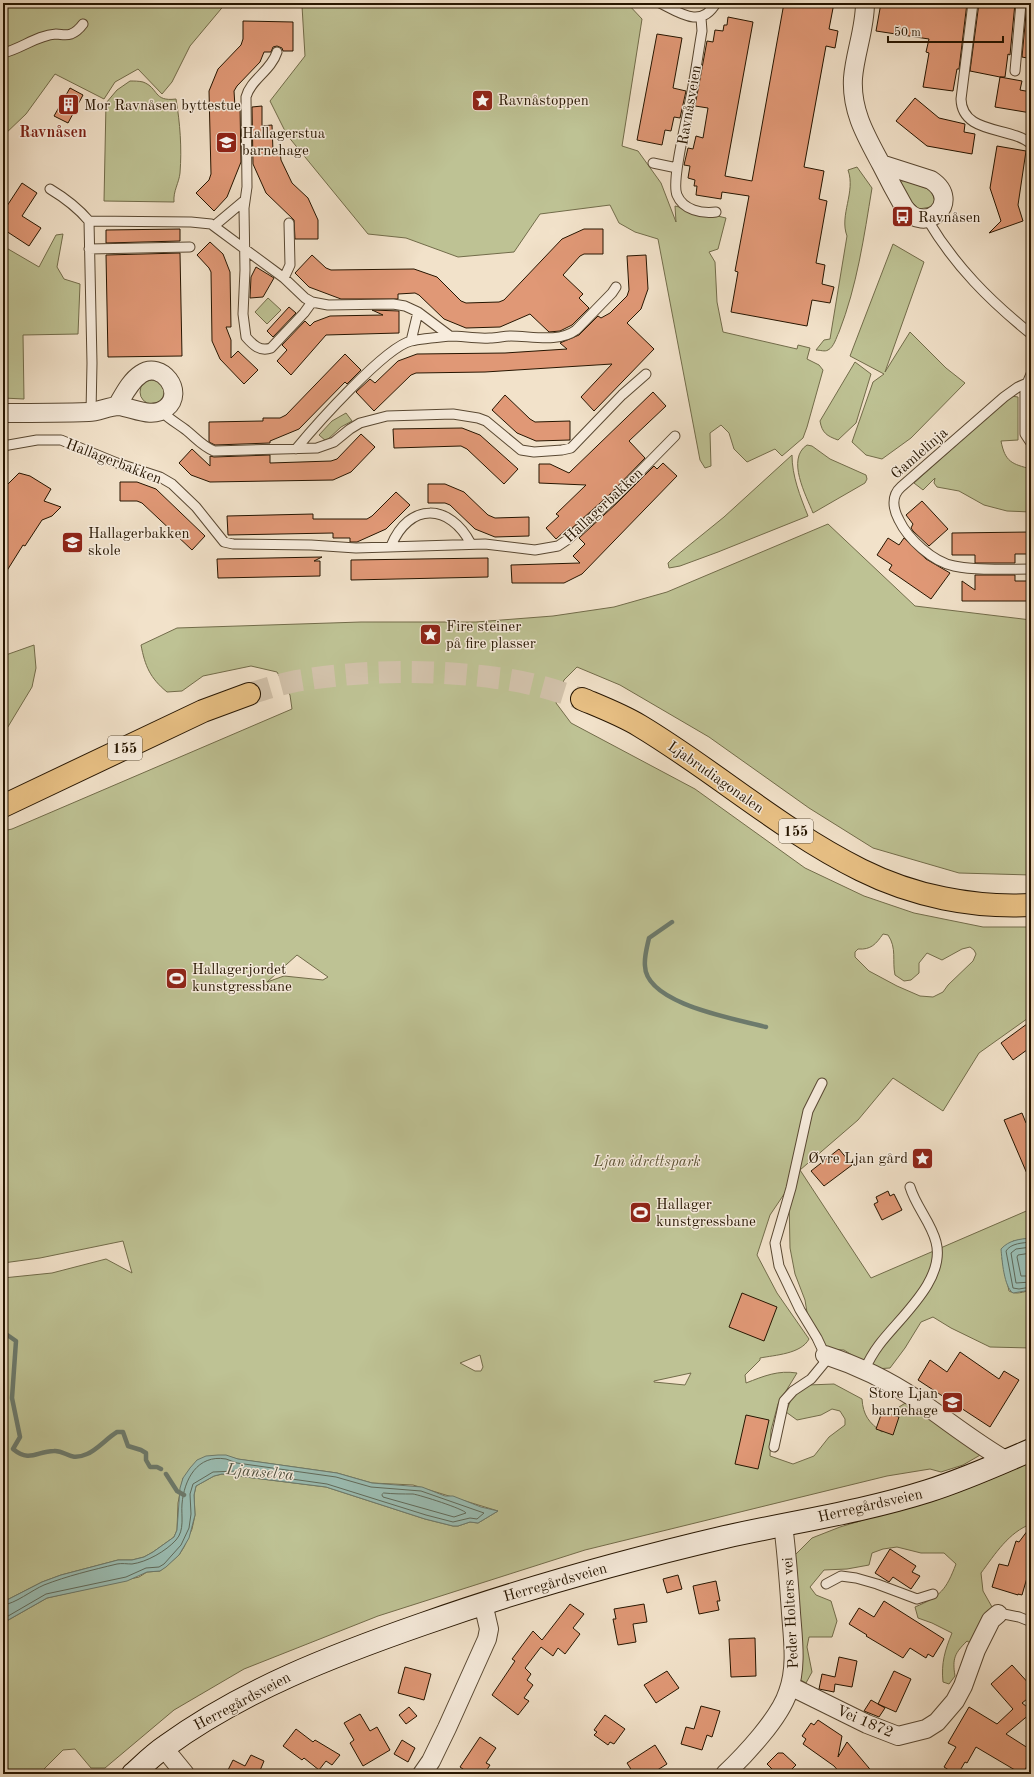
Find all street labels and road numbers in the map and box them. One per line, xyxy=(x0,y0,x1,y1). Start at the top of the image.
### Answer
street label: Ravnåsveien xyxy=(676,64,705,146)
street label: Gamlelinja xyxy=(889,425,952,483)
street label: Hallagerbakken xyxy=(63,437,164,488)
street label: Hallagerbakken xyxy=(562,466,646,546)
road number: 155 xyxy=(108,736,142,760)
street label: Ljabrudiagonalen xyxy=(664,740,766,817)
road number: 155 xyxy=(779,819,813,843)
street label: Herregårdsveien xyxy=(816,1487,924,1526)
street label: Peder Holters vei xyxy=(781,1557,802,1669)
street label: Herregårdsveien xyxy=(502,1561,609,1605)
street label: Herregårdsveien xyxy=(192,1671,294,1734)
street label: Vei 1872 xyxy=(834,1704,895,1741)

